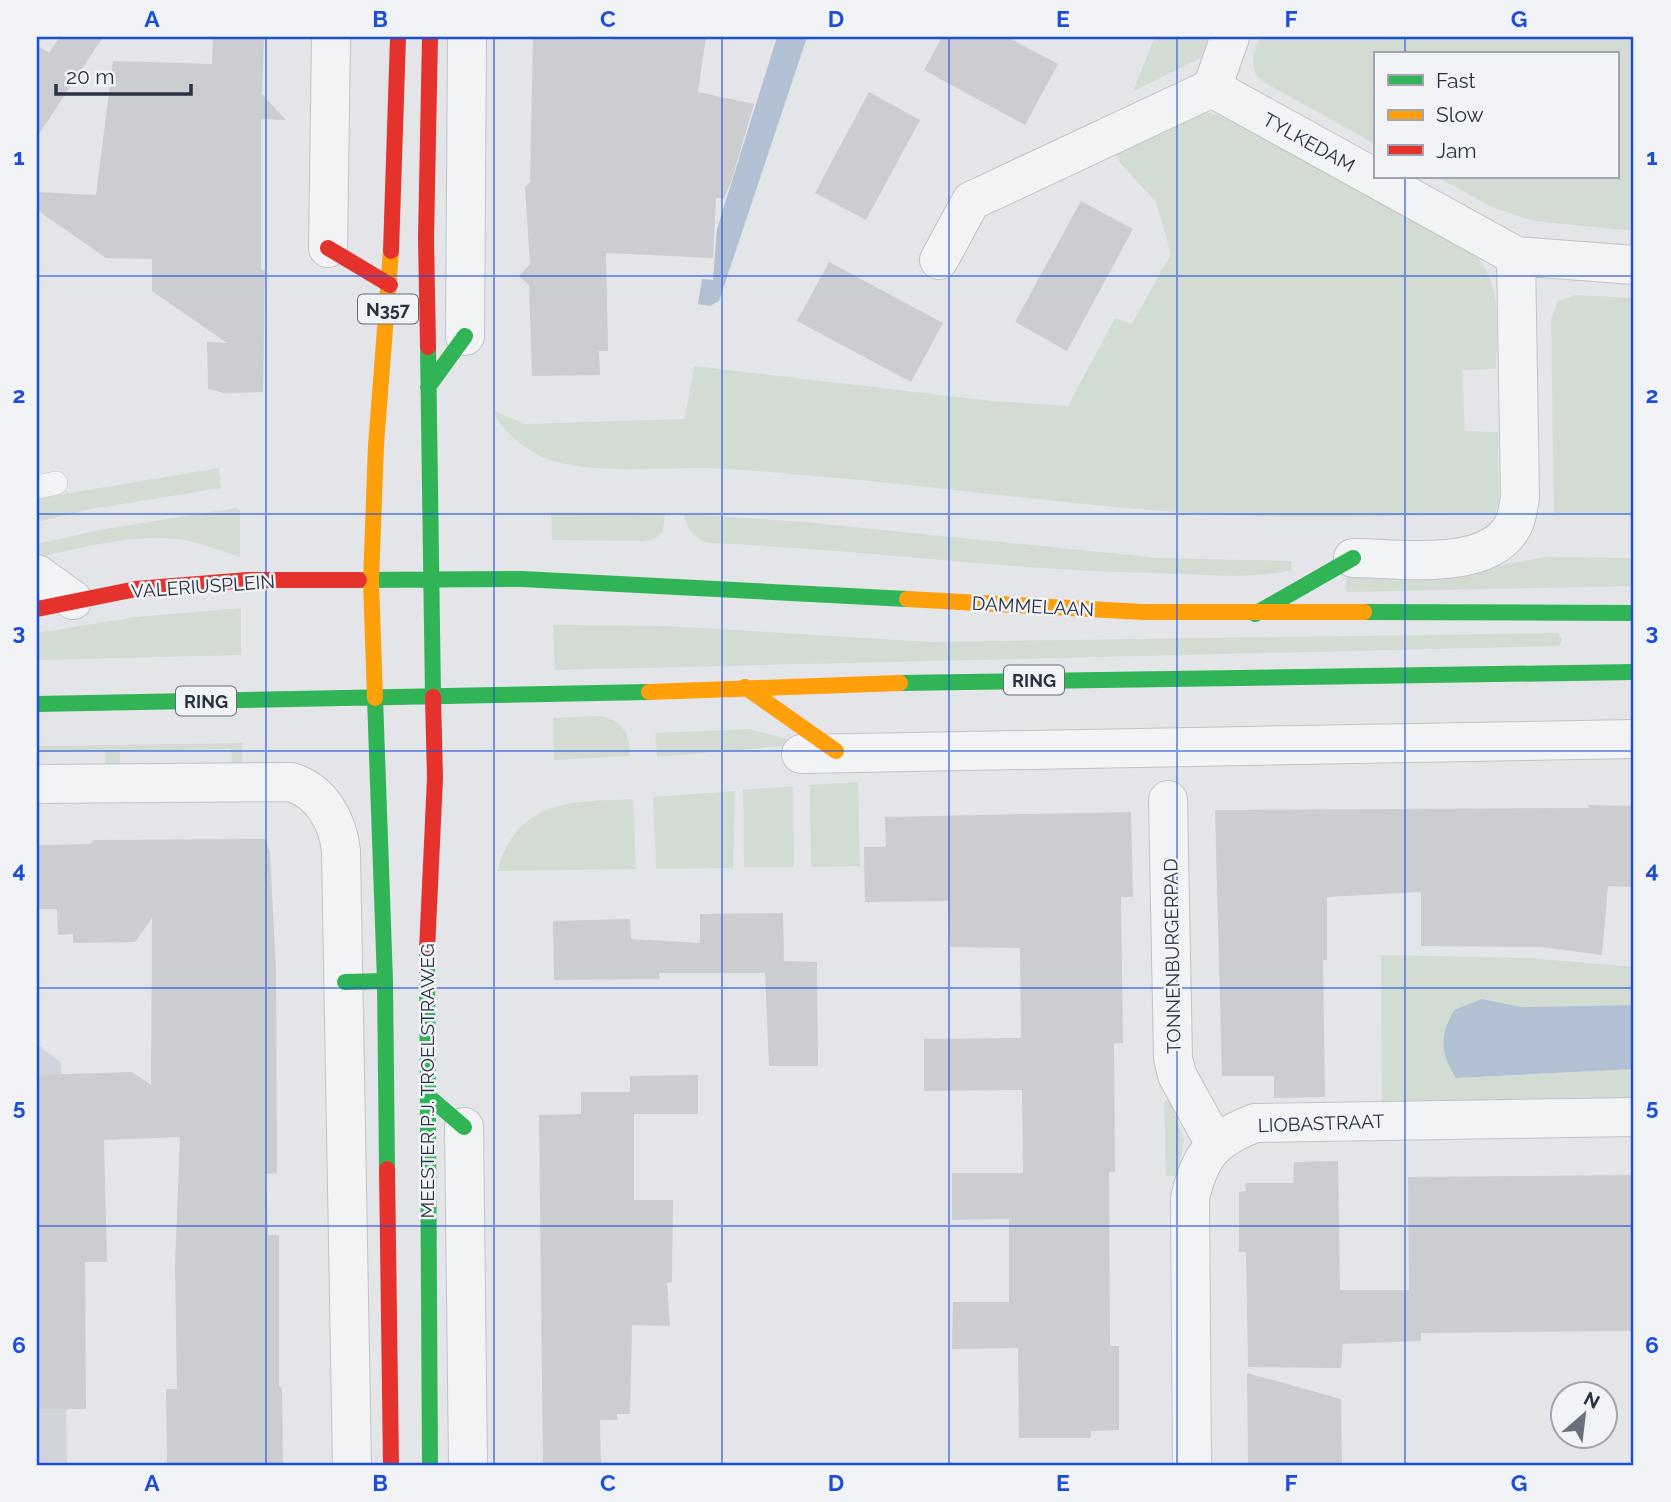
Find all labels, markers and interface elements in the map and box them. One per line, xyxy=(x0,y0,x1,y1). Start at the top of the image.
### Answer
text: A xyxy=(144,5,160,32)
text: B xyxy=(372,5,388,32)
text: C xyxy=(600,5,616,32)
text: D xyxy=(828,5,844,32)
text: E xyxy=(1056,5,1070,32)
text: F xyxy=(1284,5,1298,32)
text: G xyxy=(1511,5,1527,32)
scale bar xyxy=(56,52,191,96)
legend xyxy=(1374,52,1618,178)
text: 20 m xyxy=(66,64,114,89)
text: Fast xyxy=(1436,68,1476,93)
text: Slow xyxy=(1436,102,1484,127)
street label: TYLKEDAM xyxy=(1259,108,1359,176)
text: Jam xyxy=(1436,138,1477,163)
text: 1 xyxy=(13,143,25,170)
text: 1 xyxy=(1646,143,1658,170)
road number: N357 xyxy=(358,295,418,324)
text: 2 xyxy=(13,381,25,408)
text: 2 xyxy=(1646,381,1658,408)
street label: VALERIUSPLEIN xyxy=(130,570,276,602)
street label: DAMMELAAN xyxy=(971,592,1095,620)
text: 3 xyxy=(13,618,25,645)
text: 3 xyxy=(1646,618,1658,645)
road number: RING xyxy=(1004,666,1064,694)
road number: RING xyxy=(176,686,236,716)
text: 4 xyxy=(12,856,26,883)
text: 4 xyxy=(1645,856,1659,883)
street label: TONNENBURGERPAD xyxy=(1159,858,1185,1054)
street label: MEESTER P.J. TROELSTRAWEG xyxy=(416,943,438,1219)
text: 5 xyxy=(13,1093,26,1120)
text: 5 xyxy=(1646,1093,1659,1120)
street label: LIOBASTRAAT xyxy=(1257,1110,1385,1136)
text: 6 xyxy=(12,1331,26,1358)
text: 6 xyxy=(1645,1331,1659,1358)
north arrow xyxy=(1548,1380,1618,1450)
text: N xyxy=(1580,1387,1604,1413)
text: A xyxy=(144,1469,160,1496)
text: B xyxy=(372,1469,388,1496)
text: C xyxy=(600,1469,616,1496)
text: D xyxy=(828,1469,844,1496)
text: E xyxy=(1056,1469,1070,1496)
text: F xyxy=(1284,1469,1298,1496)
text: G xyxy=(1511,1469,1527,1496)

